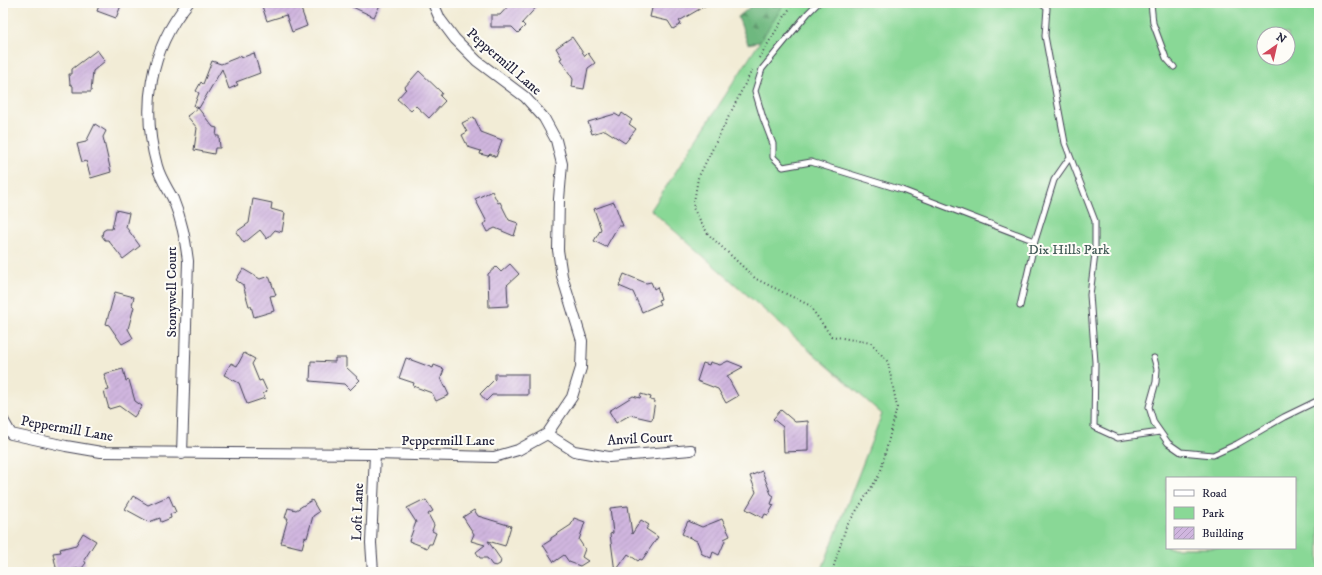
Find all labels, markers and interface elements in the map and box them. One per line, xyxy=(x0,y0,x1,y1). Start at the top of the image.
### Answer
street label: Peppermill Lane xyxy=(463,25,545,100)
north arrow xyxy=(1256,26,1296,66)
text: N xyxy=(1273,30,1289,47)
park label: Dix Hills Park xyxy=(1028,241,1110,259)
street label: Stonywell Court xyxy=(163,246,181,338)
street label: Peppermill Lane xyxy=(19,412,115,446)
street label: Anvil Court xyxy=(607,428,674,450)
street label: Peppermill Lane xyxy=(401,432,495,450)
legend xyxy=(1166,477,1296,549)
street label: Loft Lane xyxy=(348,483,368,541)
text: Road xyxy=(1202,486,1227,501)
text: Park xyxy=(1202,506,1224,521)
text: Building xyxy=(1202,526,1243,541)

